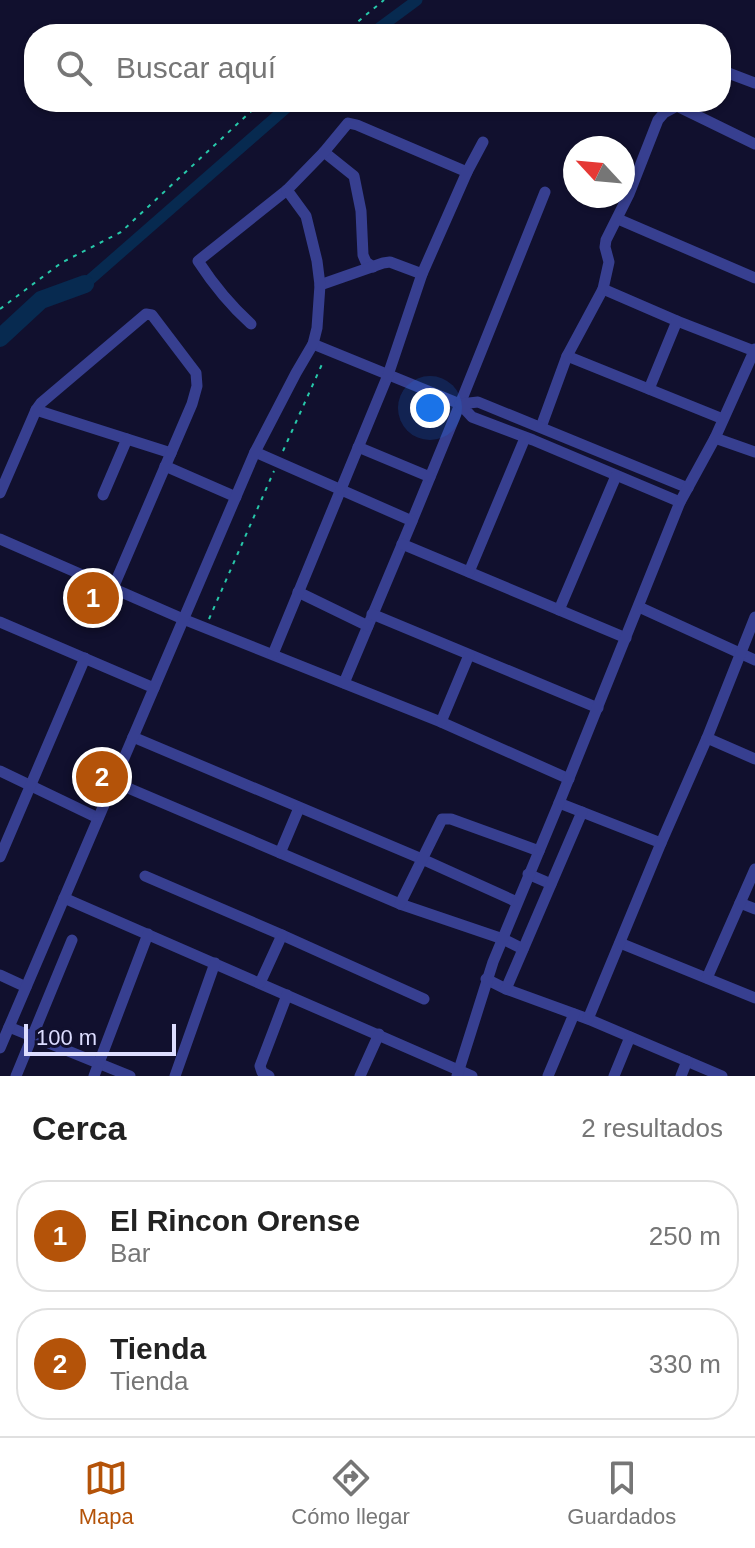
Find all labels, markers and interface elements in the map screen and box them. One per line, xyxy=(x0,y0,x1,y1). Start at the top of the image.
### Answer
search box xyxy=(24,24,731,112)
icon: search xyxy=(52,46,96,90)
text: Buscar aquí xyxy=(116,51,276,84)
north arrow xyxy=(563,136,635,208)
your location xyxy=(410,388,450,428)
pin: 1 xyxy=(67,568,119,628)
pin: 2 xyxy=(76,747,128,807)
scale bar xyxy=(24,1020,176,1056)
text: 100 m xyxy=(36,1025,97,1050)
text: Cerca xyxy=(32,1109,127,1147)
text: 2 resultados xyxy=(581,1113,723,1143)
text: El Rincon Orense xyxy=(110,1204,360,1237)
text: 1 xyxy=(53,1221,67,1251)
text: 250 m xyxy=(649,1221,721,1251)
text: Bar xyxy=(110,1238,150,1268)
text: Tienda xyxy=(110,1332,206,1365)
text: 2 xyxy=(53,1349,67,1379)
text: 330 m xyxy=(649,1349,721,1379)
text: Tienda xyxy=(110,1366,189,1396)
tab: Mapa xyxy=(79,1456,134,1530)
tab: Cómo llegar xyxy=(291,1456,410,1530)
tab: Guardados xyxy=(567,1456,676,1530)

